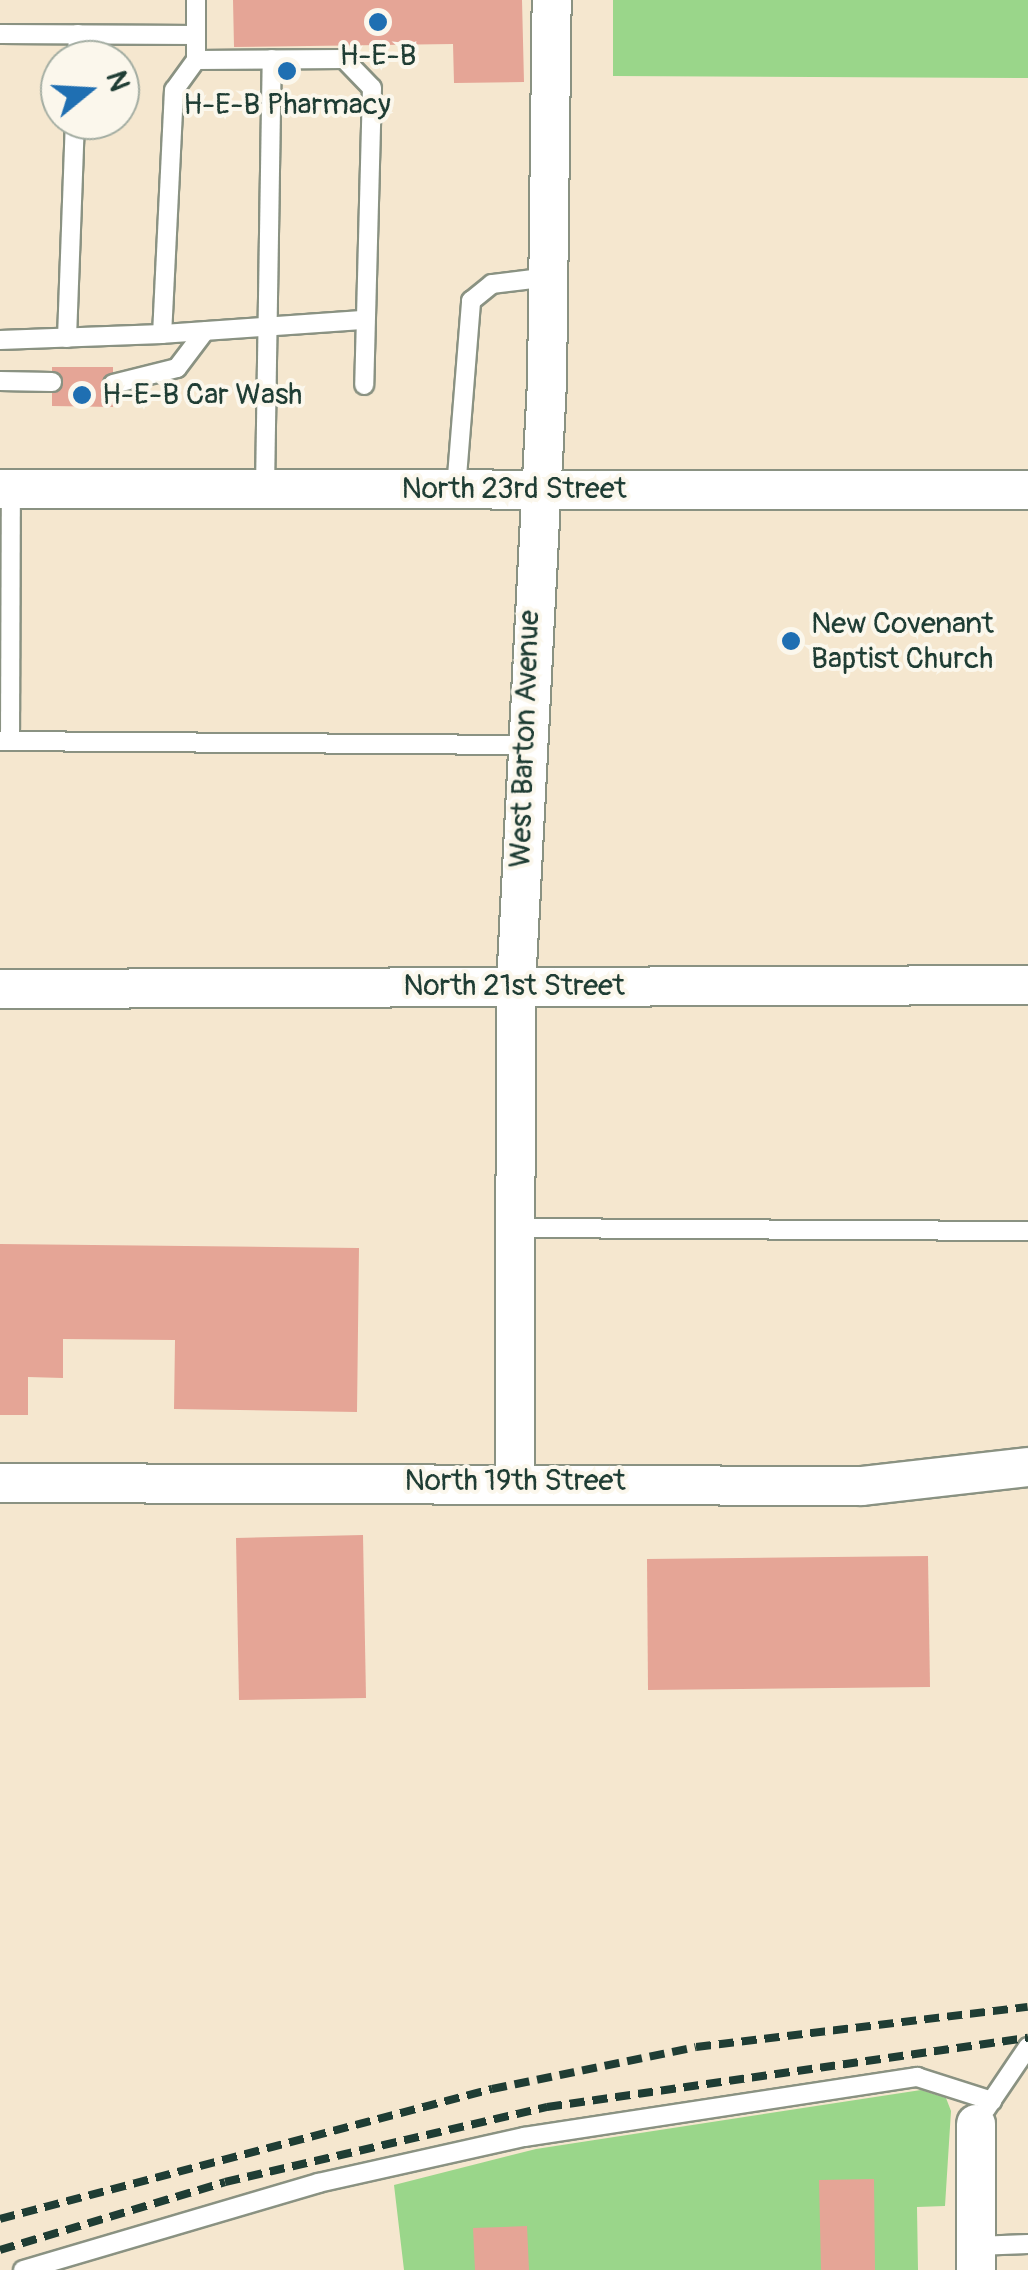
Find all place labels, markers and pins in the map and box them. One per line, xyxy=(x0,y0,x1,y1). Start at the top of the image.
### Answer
marker: H-E-B xyxy=(367,11,389,33)
place label: H-E-B xyxy=(339,38,417,74)
marker: H-E-B Pharmacy xyxy=(276,60,298,82)
place label: H-E-B Pharmacy xyxy=(183,87,391,123)
place label: H-E-B Car Wash xyxy=(102,377,302,413)
marker: H-E-B Car Wash xyxy=(71,384,93,406)
place label: New Covenant Baptist Church xyxy=(811,606,994,676)
marker: New Covenant Baptist Church xyxy=(780,630,802,652)

